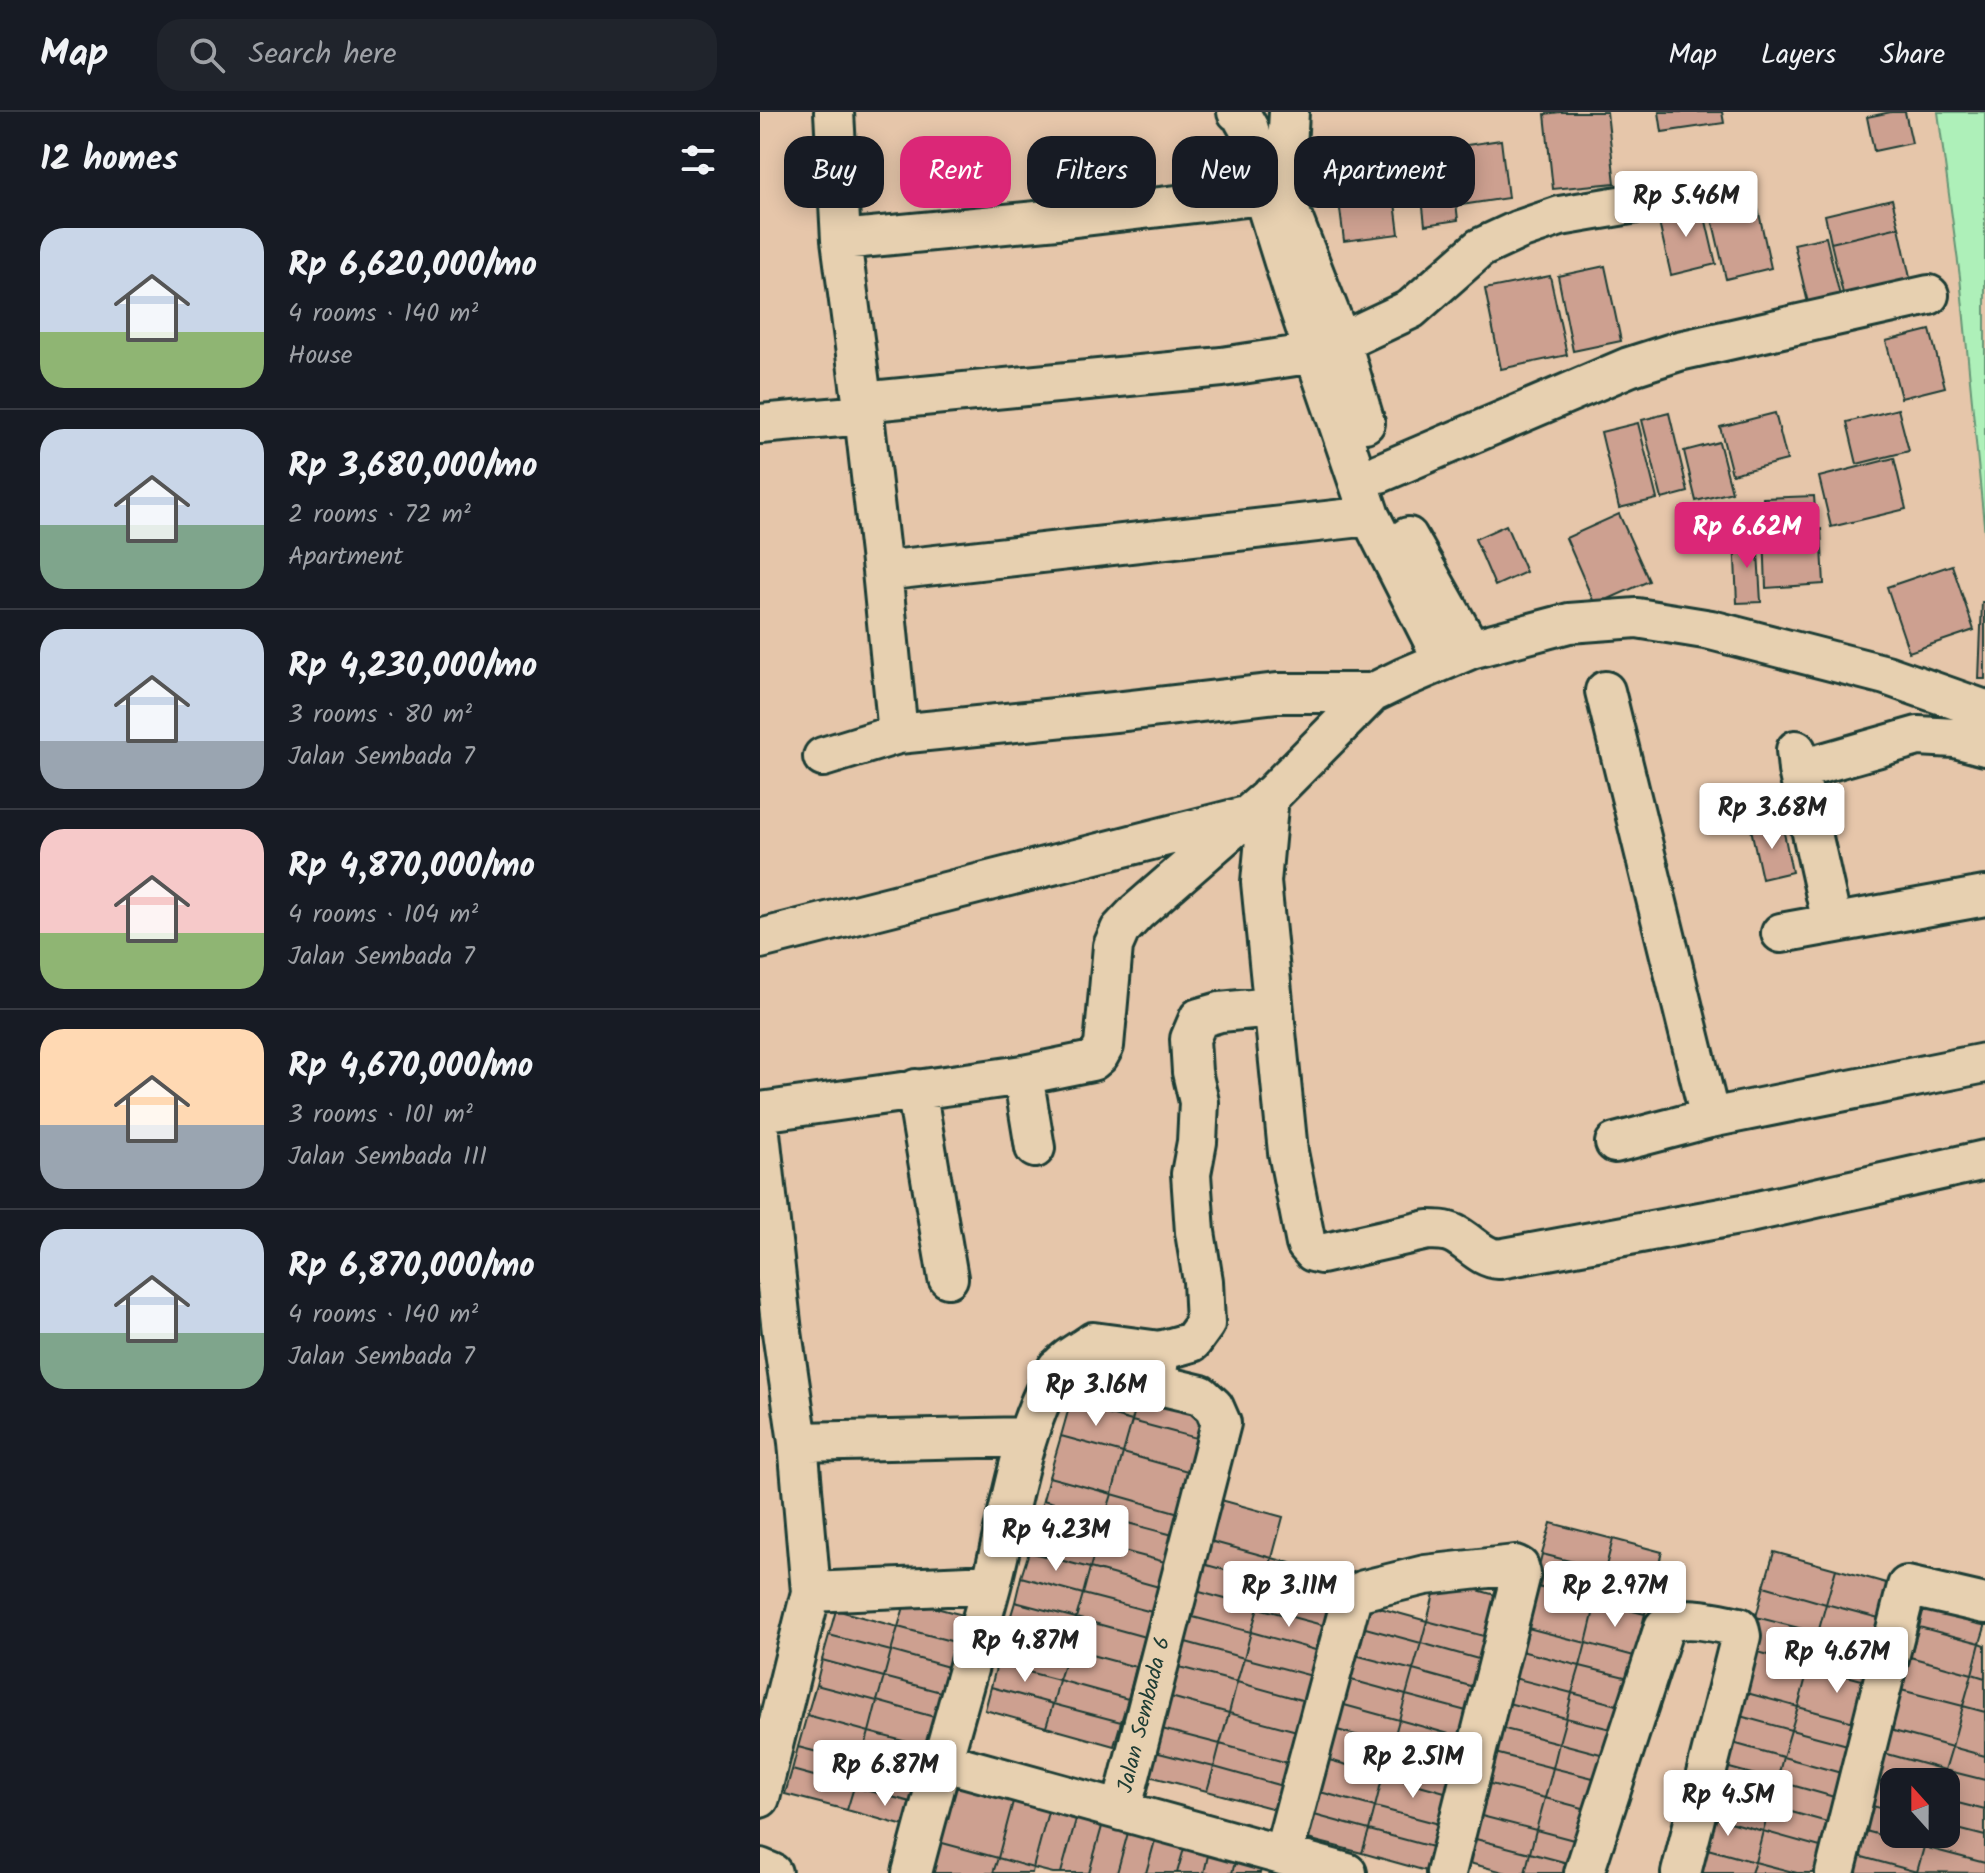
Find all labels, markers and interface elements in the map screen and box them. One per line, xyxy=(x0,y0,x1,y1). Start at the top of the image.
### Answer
search box xyxy=(157,19,717,91)
text: Map xyxy=(40,25,109,85)
text: Search here xyxy=(249,31,396,79)
icon: search xyxy=(185,33,229,77)
text: Map xyxy=(1668,33,1717,78)
text: Layers xyxy=(1761,33,1836,78)
text: Share xyxy=(1880,33,1945,78)
text: 12 homes xyxy=(40,133,178,187)
chip: Buy xyxy=(784,136,884,208)
chip: Rent xyxy=(900,136,1011,208)
chip: Filters xyxy=(1027,136,1156,208)
chip: New xyxy=(1172,136,1278,208)
chip: Apartment xyxy=(1294,136,1475,208)
icon: filters xyxy=(676,138,720,182)
pin: Rp 5.46M xyxy=(1603,171,1769,239)
text: Rp 5.46M xyxy=(1633,176,1739,218)
text: Rp 6,620,000/mo xyxy=(288,239,537,293)
icon: home xyxy=(104,260,200,356)
text: 4 rooms · 140 m² xyxy=(288,293,478,335)
text: House xyxy=(288,335,352,377)
text: Rp 3,680,000/mo xyxy=(288,440,537,494)
icon: home xyxy=(104,461,200,557)
text: 2 rooms · 72 m² xyxy=(288,494,471,536)
pin: Rp 6.62M xyxy=(1664,502,1830,570)
text: Rp 6.62M xyxy=(1693,507,1801,549)
text: Apartment xyxy=(288,536,403,578)
text: Rp 4,230,000/mo xyxy=(288,640,537,694)
icon: home xyxy=(104,661,200,757)
text: 3 rooms · 80 m² xyxy=(288,694,472,736)
text: Jalan Sembada 7 xyxy=(288,736,475,778)
pin: Rp 3.68M xyxy=(1689,783,1855,851)
text: Rp 3.68M xyxy=(1717,788,1827,830)
text: Rp 4,870,000/mo xyxy=(288,840,535,894)
icon: home xyxy=(104,861,200,957)
text: 4 rooms · 104 m² xyxy=(288,894,478,936)
text: Jalan Sembada 7 xyxy=(288,936,475,978)
text: Rp 4,670,000/mo xyxy=(288,1040,533,1094)
icon: home xyxy=(104,1061,200,1157)
text: 3 rooms · 101 m² xyxy=(288,1094,473,1136)
text: Jalan Sembada III xyxy=(288,1136,487,1178)
text: Rp 6,870,000/mo xyxy=(288,1240,535,1294)
icon: home xyxy=(104,1261,200,1357)
text: 4 rooms · 140 m² xyxy=(288,1294,478,1336)
text: Jalan Sembada 7 xyxy=(288,1336,475,1378)
pin: Rp 3.16M xyxy=(1013,1360,1179,1428)
text: Rp 3.16M xyxy=(1045,1365,1147,1407)
pin: Rp 4.23M xyxy=(973,1505,1139,1573)
text: Rp 4.23M xyxy=(1002,1510,1111,1552)
pin: Rp 3.11M xyxy=(1206,1561,1372,1629)
pin: Rp 2.97M xyxy=(1532,1561,1698,1629)
text: Rp 3.11M xyxy=(1241,1566,1337,1608)
text: Rp 2.97M xyxy=(1562,1566,1668,1608)
pin: Rp 4.87M xyxy=(942,1616,1108,1684)
text: Rp 4.87M xyxy=(971,1621,1079,1663)
pin: Rp 4.67M xyxy=(1754,1627,1920,1695)
text: Rp 4.67M xyxy=(1784,1632,1890,1674)
street label: Jalan Sembada 6 xyxy=(1109,1633,1181,1797)
pin: Rp 2.51M xyxy=(1330,1732,1496,1800)
text: Rp 2.51M xyxy=(1362,1737,1464,1779)
pin: Rp 6.87M xyxy=(802,1740,968,1808)
text: Rp 6.87M xyxy=(831,1745,939,1787)
north arrow xyxy=(1880,1768,1960,1848)
map controls xyxy=(1880,1768,1960,1848)
pin: Rp 4.5M xyxy=(1654,1770,1802,1838)
text: Rp 4.5M xyxy=(1682,1775,1774,1817)

